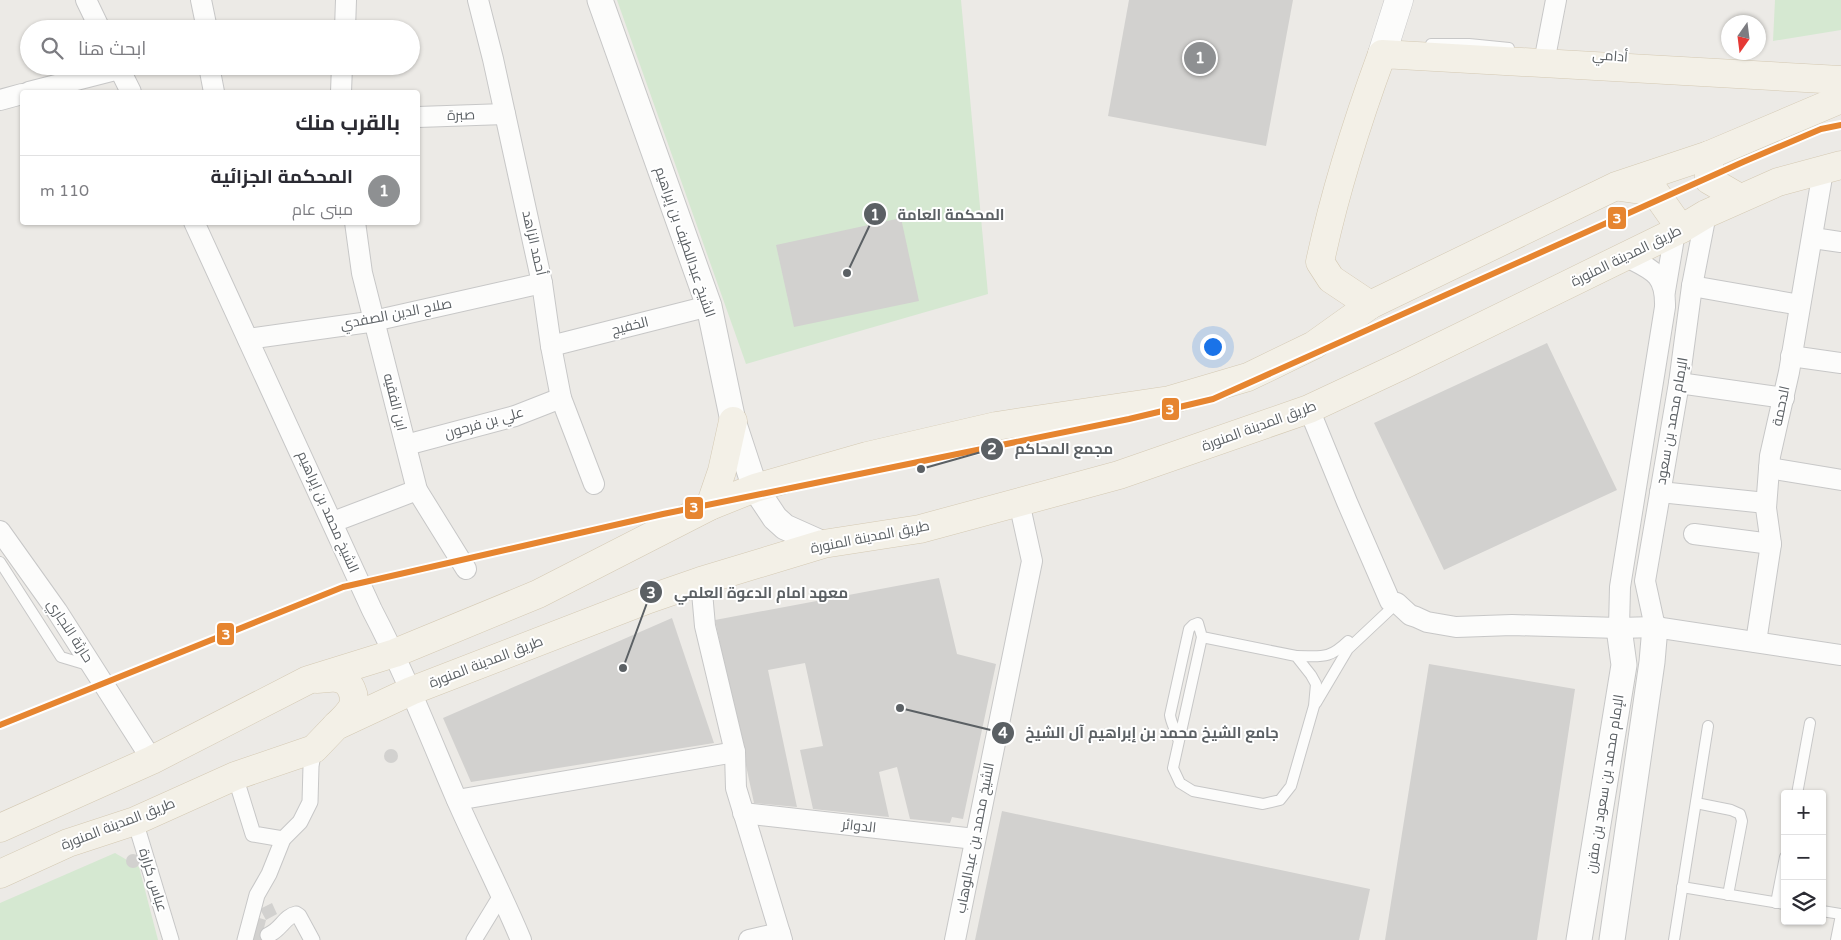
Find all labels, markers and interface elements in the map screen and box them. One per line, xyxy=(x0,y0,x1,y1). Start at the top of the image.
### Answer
north arrow xyxy=(1721,15,1766,60)
search box xyxy=(20,20,420,75)
icon: search xyxy=(38,34,66,62)
text: ابحث هنا xyxy=(78,38,146,60)
pin: 1 xyxy=(1184,39,1216,77)
street label: أدامي xyxy=(1591,45,1629,69)
street label: صبرة xyxy=(447,106,475,124)
text: بالقرب منك xyxy=(295,111,400,136)
street label: الشيخ عبداللطيف بن إبراهيم xyxy=(650,164,719,320)
text: المحكمة الجزائية xyxy=(210,166,353,188)
text: 110 m xyxy=(40,181,89,201)
text: 1 xyxy=(379,181,389,201)
callout: المحكمة العامة xyxy=(863,199,1015,229)
text: مبنى عام xyxy=(292,200,353,220)
text: 1 xyxy=(870,206,880,224)
text: المحكمة العامة xyxy=(897,206,1005,224)
line badge: 3 xyxy=(1607,206,1627,230)
street label: أحمد الزاهد xyxy=(518,209,551,277)
text: 3 xyxy=(1613,210,1622,227)
street label: طريق المدينة المنورة xyxy=(1568,222,1684,290)
street label: صلاح الدين الصفدي xyxy=(339,295,454,336)
street label: الخفيج xyxy=(610,313,650,339)
your location xyxy=(1200,334,1226,360)
street label: الإمام محمد بن سعود xyxy=(1652,356,1693,486)
street label: ابن الفقيه xyxy=(380,371,410,433)
street label: الدحمة xyxy=(1768,384,1794,428)
line badge: 3 xyxy=(1161,397,1180,421)
street label: طريق المدينة المنورة xyxy=(1199,397,1319,455)
text: 3 xyxy=(1166,401,1175,418)
street label: علي بن فرحون xyxy=(442,404,526,445)
callout: مجمع المحاكم xyxy=(980,434,1123,464)
text: 2 xyxy=(987,440,997,458)
text: مجمع المحاكم xyxy=(1015,440,1113,459)
street label: الشيخ محمد بن إبراهيم xyxy=(293,449,362,576)
line badge: 3 xyxy=(684,496,704,520)
text: 3 xyxy=(690,499,699,516)
street label: طريق المدينة المنورة xyxy=(809,517,931,557)
callout: معهد امام الدعوة العلمي xyxy=(639,577,858,607)
text: 3 xyxy=(646,584,656,602)
text: معهد امام الدعوة العلمي xyxy=(674,584,848,605)
street label: حارثة النجاري xyxy=(41,596,97,667)
line badge: 3 xyxy=(216,622,235,646)
text: 3 xyxy=(222,626,231,643)
street label: طريق المدينة المنورة xyxy=(427,632,545,692)
street label: الإمام محمد بن سعود بن مقرن xyxy=(1582,693,1629,875)
callout: جامع الشيخ محمد بن إبراهيم آل الشيخ xyxy=(991,718,1289,748)
text: 4 xyxy=(998,724,1008,742)
text: جامع الشيخ محمد بن إبراهيم آل الشيخ xyxy=(1025,724,1279,743)
street label: الشيخ محمد بن عبدالوهاب xyxy=(952,761,998,915)
map controls xyxy=(1781,790,1826,925)
button: + xyxy=(1781,790,1826,835)
street label: طريق المدينة المنورة xyxy=(59,794,177,854)
street label: الدوائر xyxy=(840,816,877,836)
button: − xyxy=(1781,835,1826,880)
street label: عباس كرارة xyxy=(135,846,171,914)
button: layers xyxy=(1781,880,1826,925)

